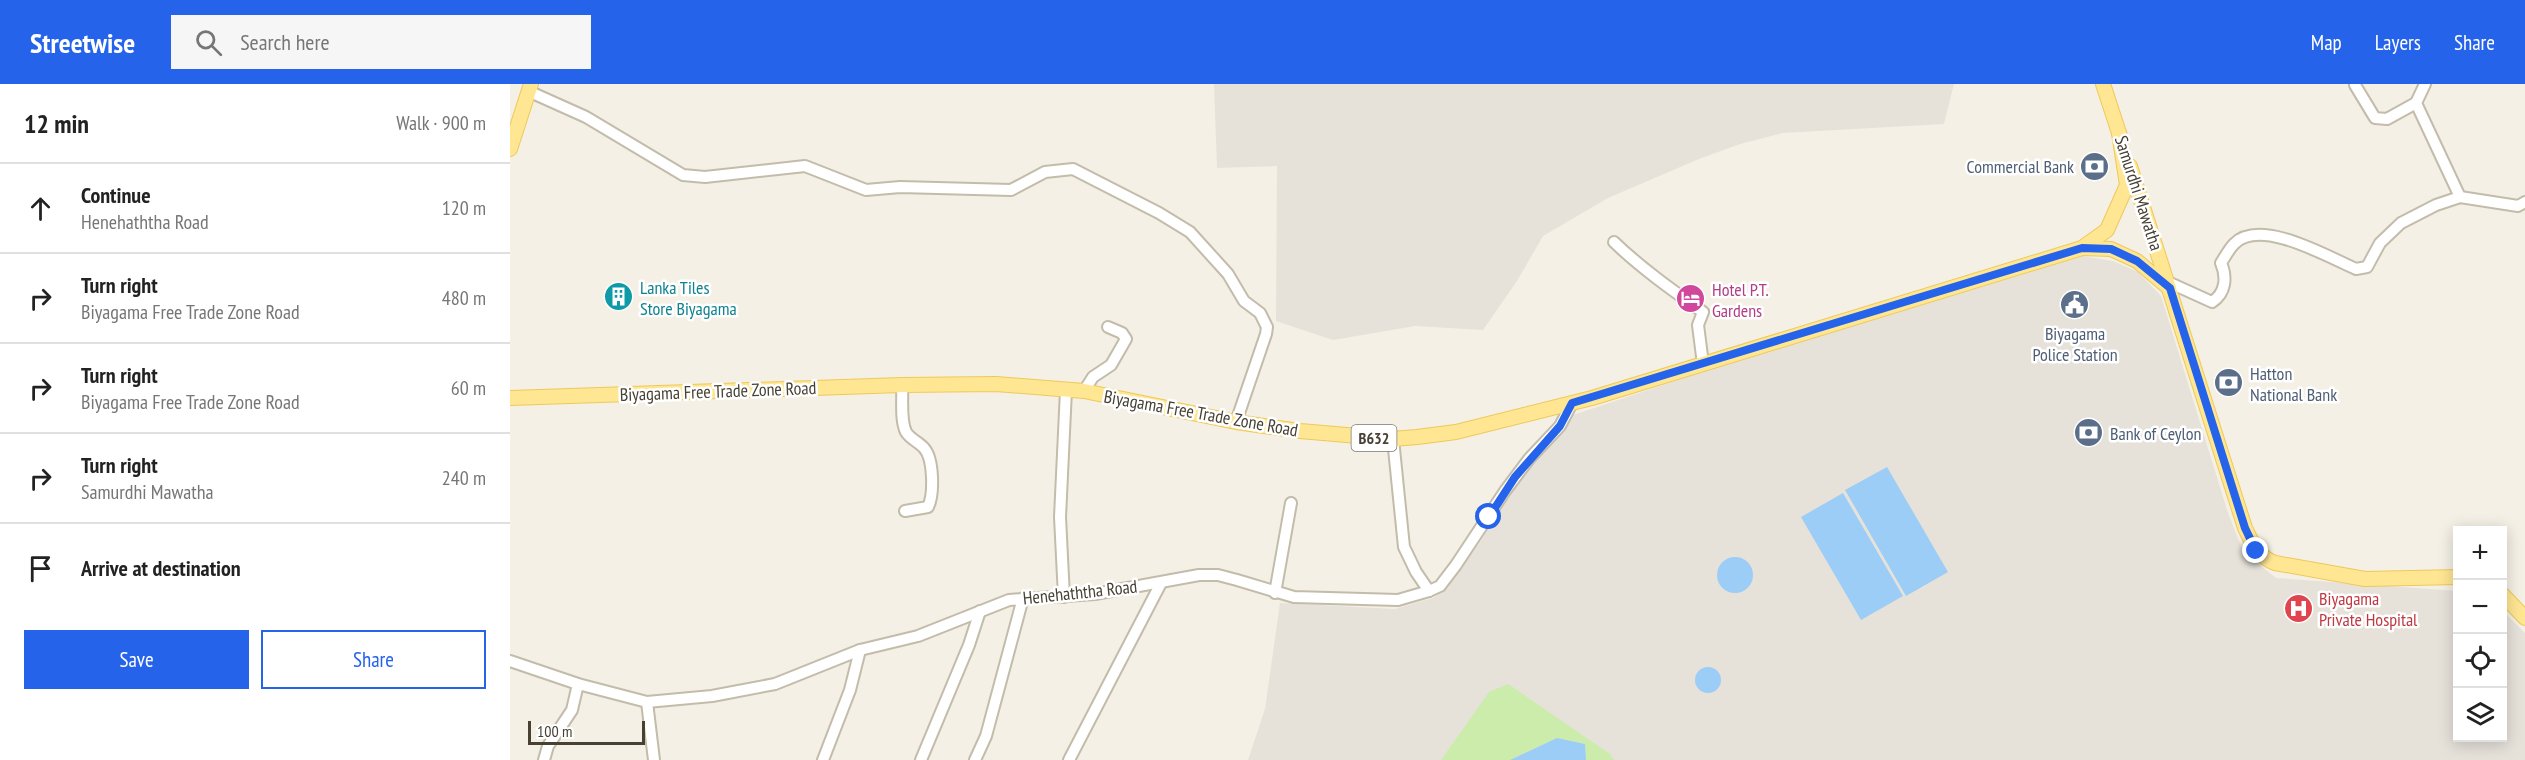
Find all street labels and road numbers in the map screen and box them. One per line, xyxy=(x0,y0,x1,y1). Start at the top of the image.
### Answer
street label: Samurdhi Mawatha xyxy=(2110,133,2168,253)
street label: Biyagama Free Trade Zone Road xyxy=(619,376,817,406)
street label: Biyagama Free Trade Zone Road xyxy=(1102,385,1300,441)
road number: B632 xyxy=(1352,425,1396,451)
street label: Henehaththa Road xyxy=(1022,575,1138,609)

